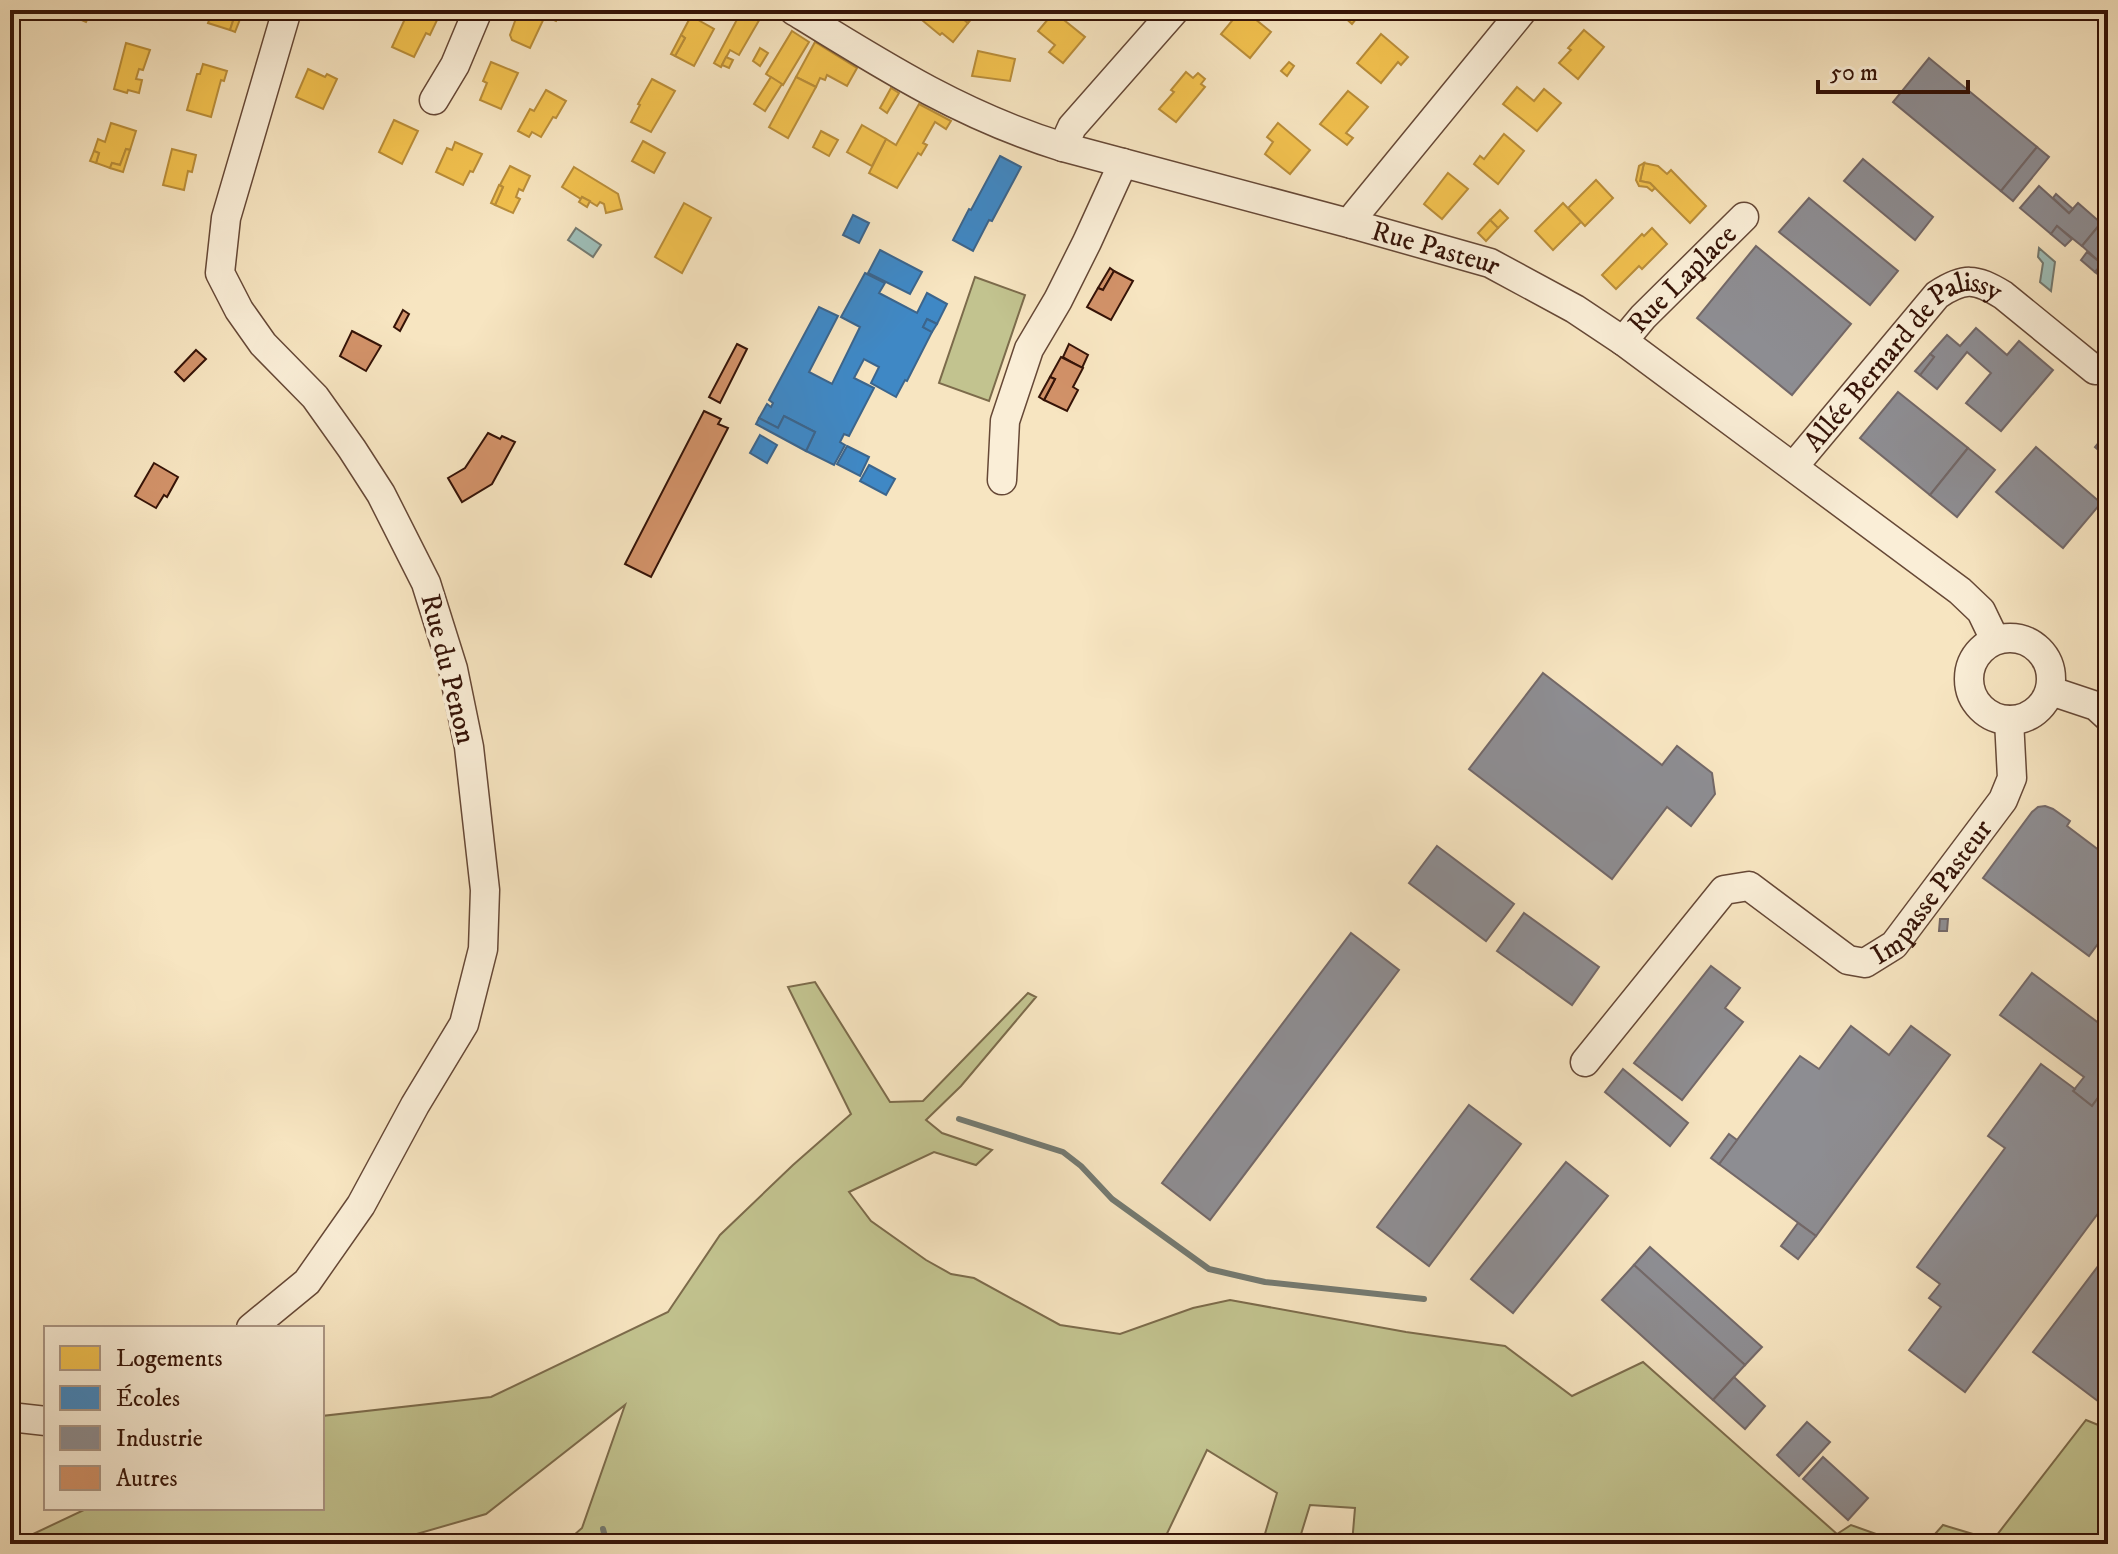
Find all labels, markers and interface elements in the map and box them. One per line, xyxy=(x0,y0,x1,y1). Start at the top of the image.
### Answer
scale bar xyxy=(1818,44,1968,94)
text: 50 m xyxy=(1830,58,1878,88)
street label: Rue Pasteur xyxy=(1368,213,1507,283)
street label: Rue Laplace xyxy=(1620,217,1744,340)
street label: Allée Bernard de Palissy xyxy=(1796,264,2009,459)
street label: Rue du Penon xyxy=(412,590,484,748)
street label: Impasse Pasteur xyxy=(1864,812,2000,972)
legend xyxy=(44,1326,324,1510)
text: Logements xyxy=(116,1344,223,1374)
text: Écoles xyxy=(116,1384,180,1414)
text: Industrie xyxy=(116,1424,203,1454)
text: Autres xyxy=(116,1464,177,1494)

